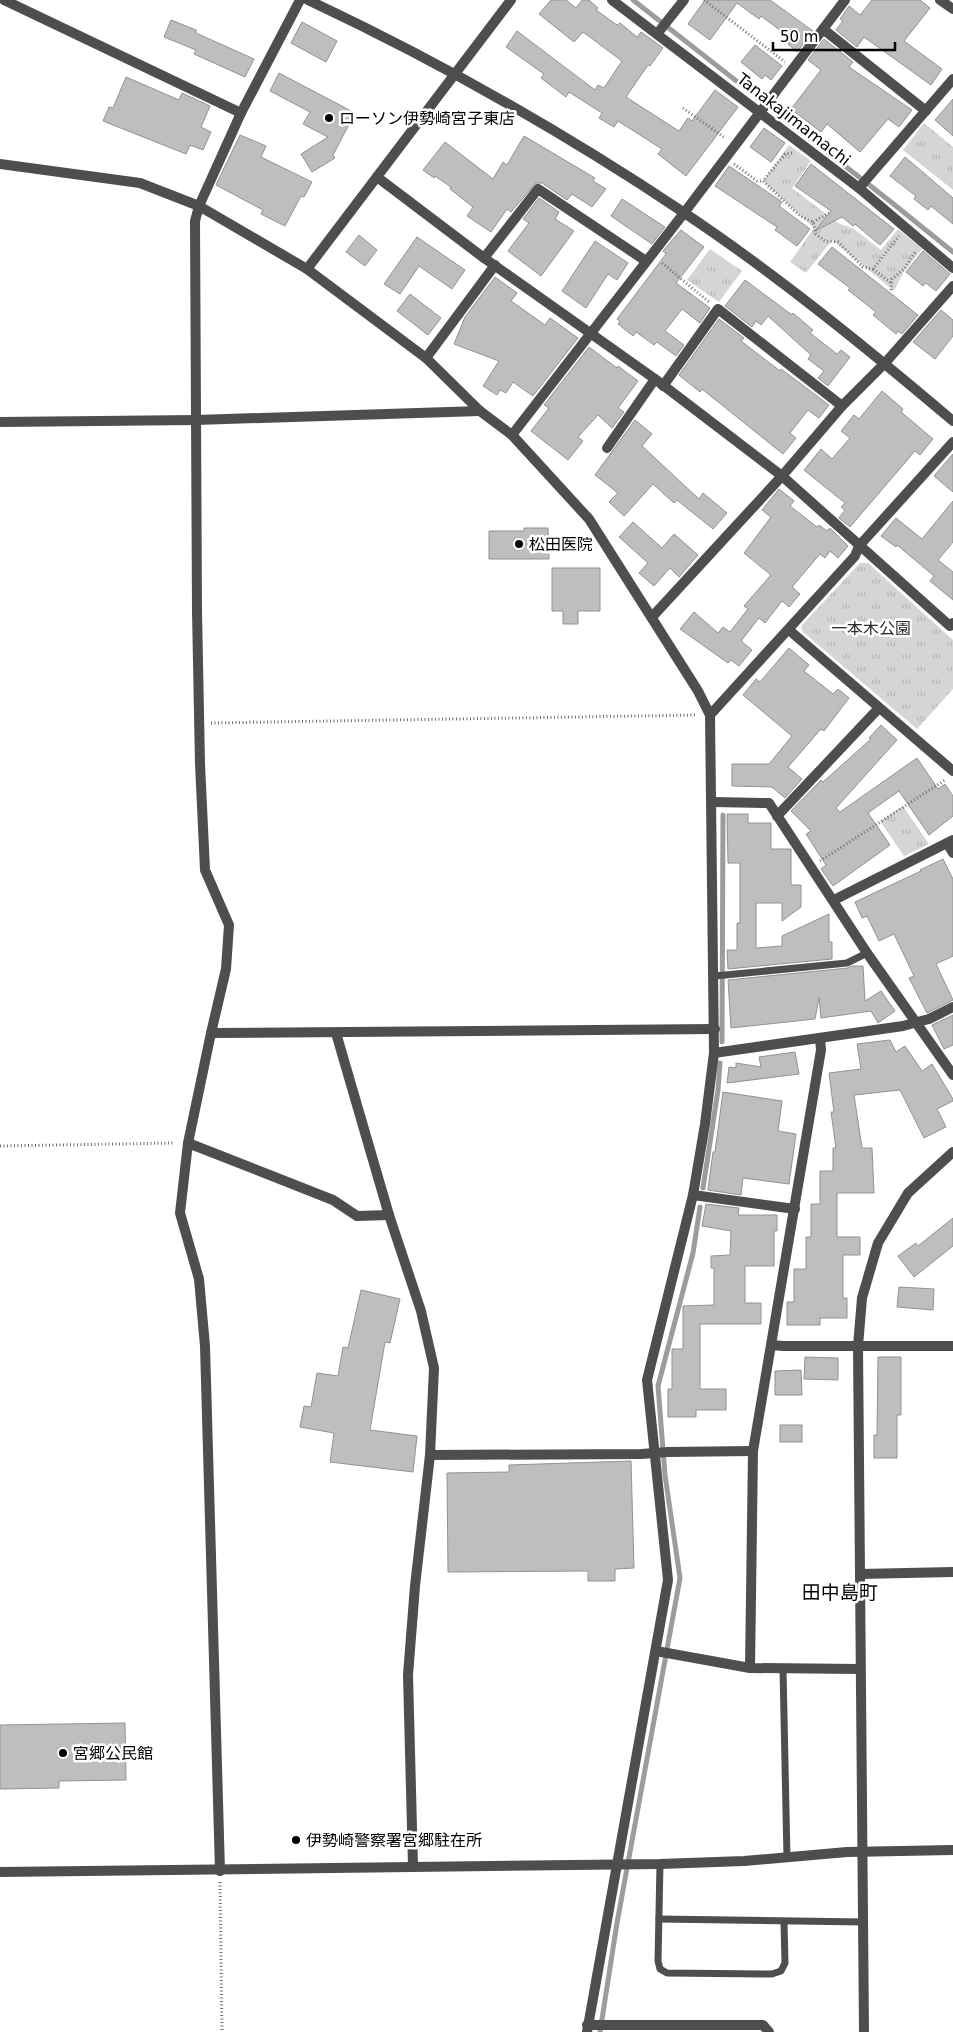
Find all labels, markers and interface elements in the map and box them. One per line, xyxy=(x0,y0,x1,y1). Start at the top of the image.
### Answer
scale bar xyxy=(773,20,896,52)
text: 50 m xyxy=(780,28,818,46)
street label: Tanakajimamachi xyxy=(732,69,854,170)
place label: ローソン伊勢崎宮子東店 xyxy=(339,109,515,128)
marker: ローソン伊勢崎宮子東店 xyxy=(323,112,335,124)
place label: 松田医院 xyxy=(529,535,593,554)
marker: 松田医院 xyxy=(513,538,525,550)
park label: 一本木公園 xyxy=(831,619,911,638)
district label: 田中島町 xyxy=(802,1581,878,1603)
place label: 宮郷公民館 xyxy=(73,1744,153,1763)
marker: 宮郷公民館 xyxy=(57,1747,69,1759)
place label: 伊勢崎警察署宮郷駐在所 xyxy=(306,1831,482,1850)
marker: 伊勢崎警察署宮郷駐在所 xyxy=(290,1834,302,1846)

